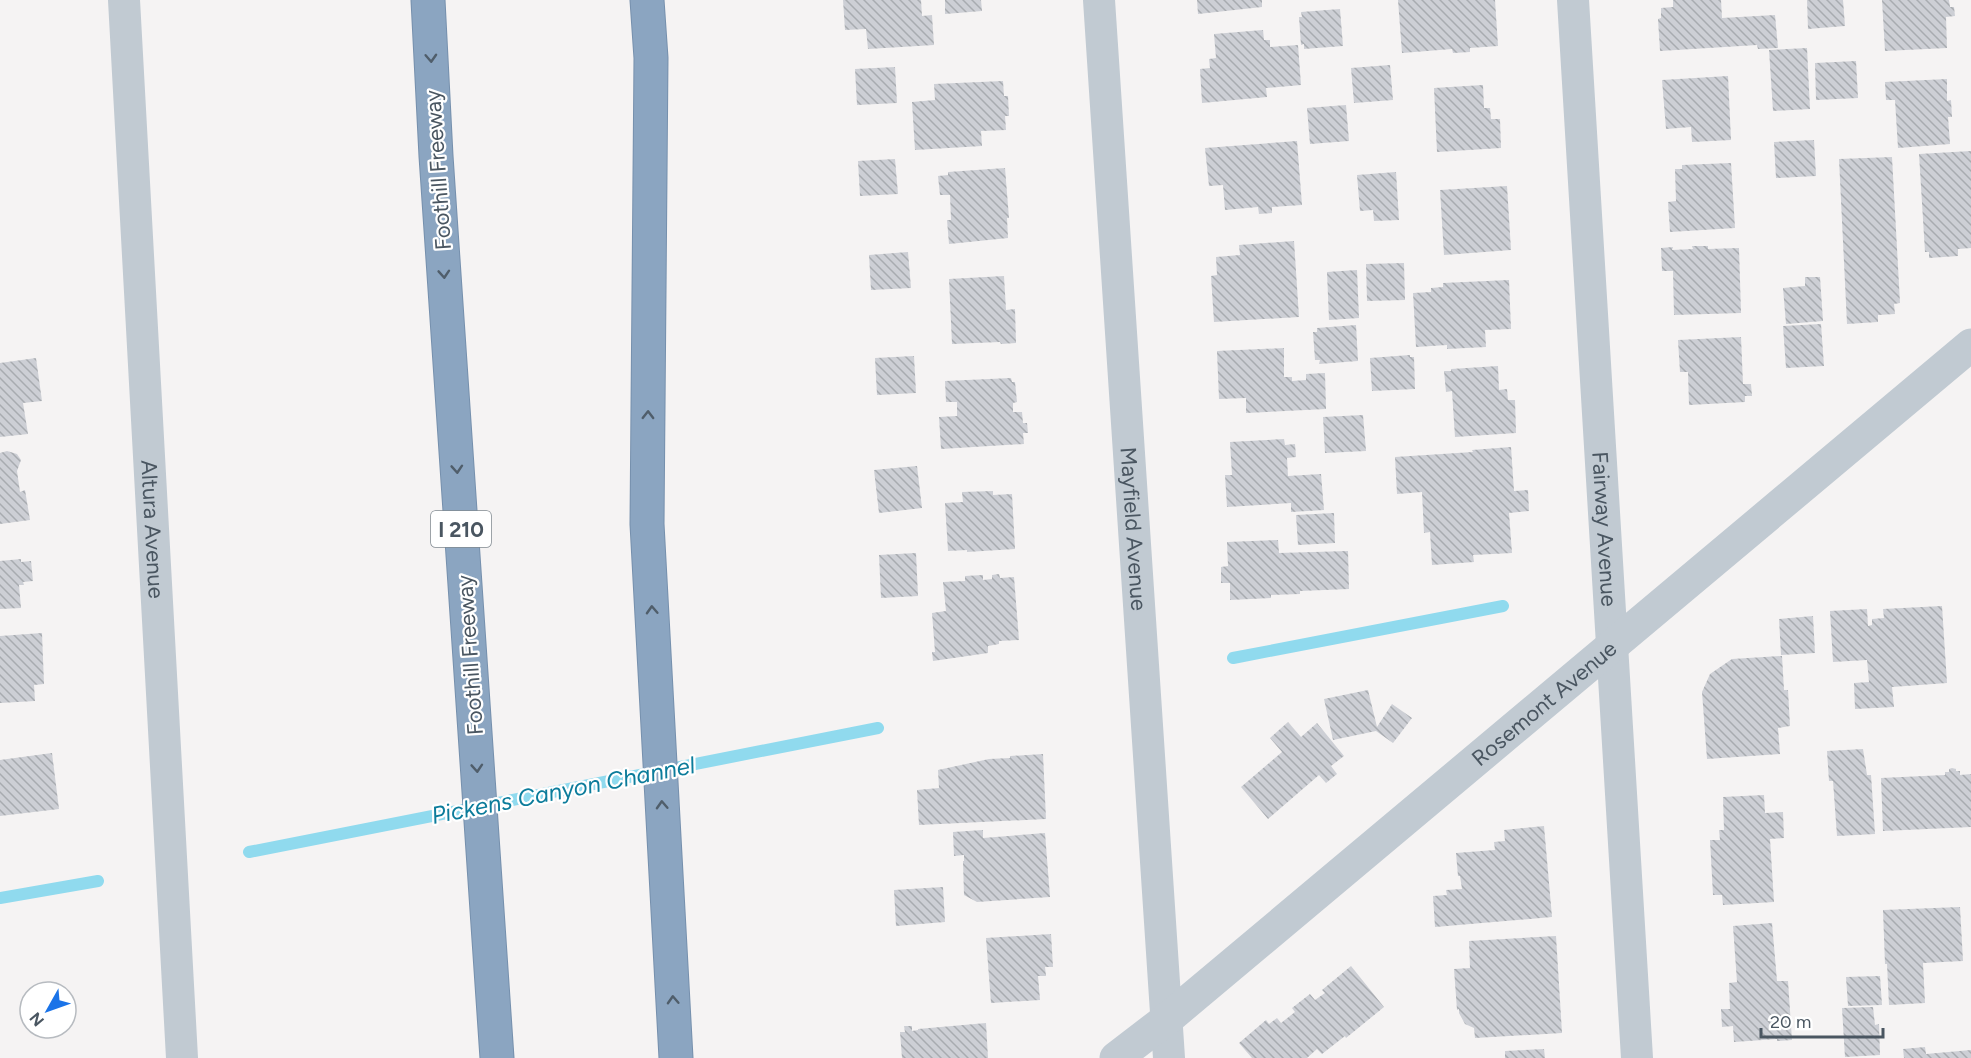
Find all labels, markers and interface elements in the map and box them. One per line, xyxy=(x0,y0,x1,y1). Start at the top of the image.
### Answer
one-way arrow xyxy=(424,54,437,63)
street label: Foothill Freeway xyxy=(419,89,457,251)
one-way arrow xyxy=(437,269,450,279)
one-way arrow xyxy=(642,411,654,420)
street label: Mayfield Avenue xyxy=(1115,446,1153,612)
street label: Fairway Avenue xyxy=(1587,451,1623,607)
street label: Altura Avenue xyxy=(136,459,170,599)
one-way arrow xyxy=(450,464,463,473)
road number: I 210 xyxy=(431,511,491,547)
street label: Foothill Freeway xyxy=(451,574,489,736)
one-way arrow xyxy=(645,606,658,615)
street label: Rosemont Avenue xyxy=(1466,635,1622,771)
water label: Pickens Canyon Channel xyxy=(429,750,698,830)
one-way arrow xyxy=(471,763,484,772)
one-way arrow xyxy=(656,800,669,809)
north arrow xyxy=(18,980,78,1040)
one-way arrow xyxy=(667,995,680,1004)
scale bar xyxy=(1761,1001,1882,1039)
text: N xyxy=(26,1008,48,1030)
text: 20 m xyxy=(1770,1011,1811,1033)

